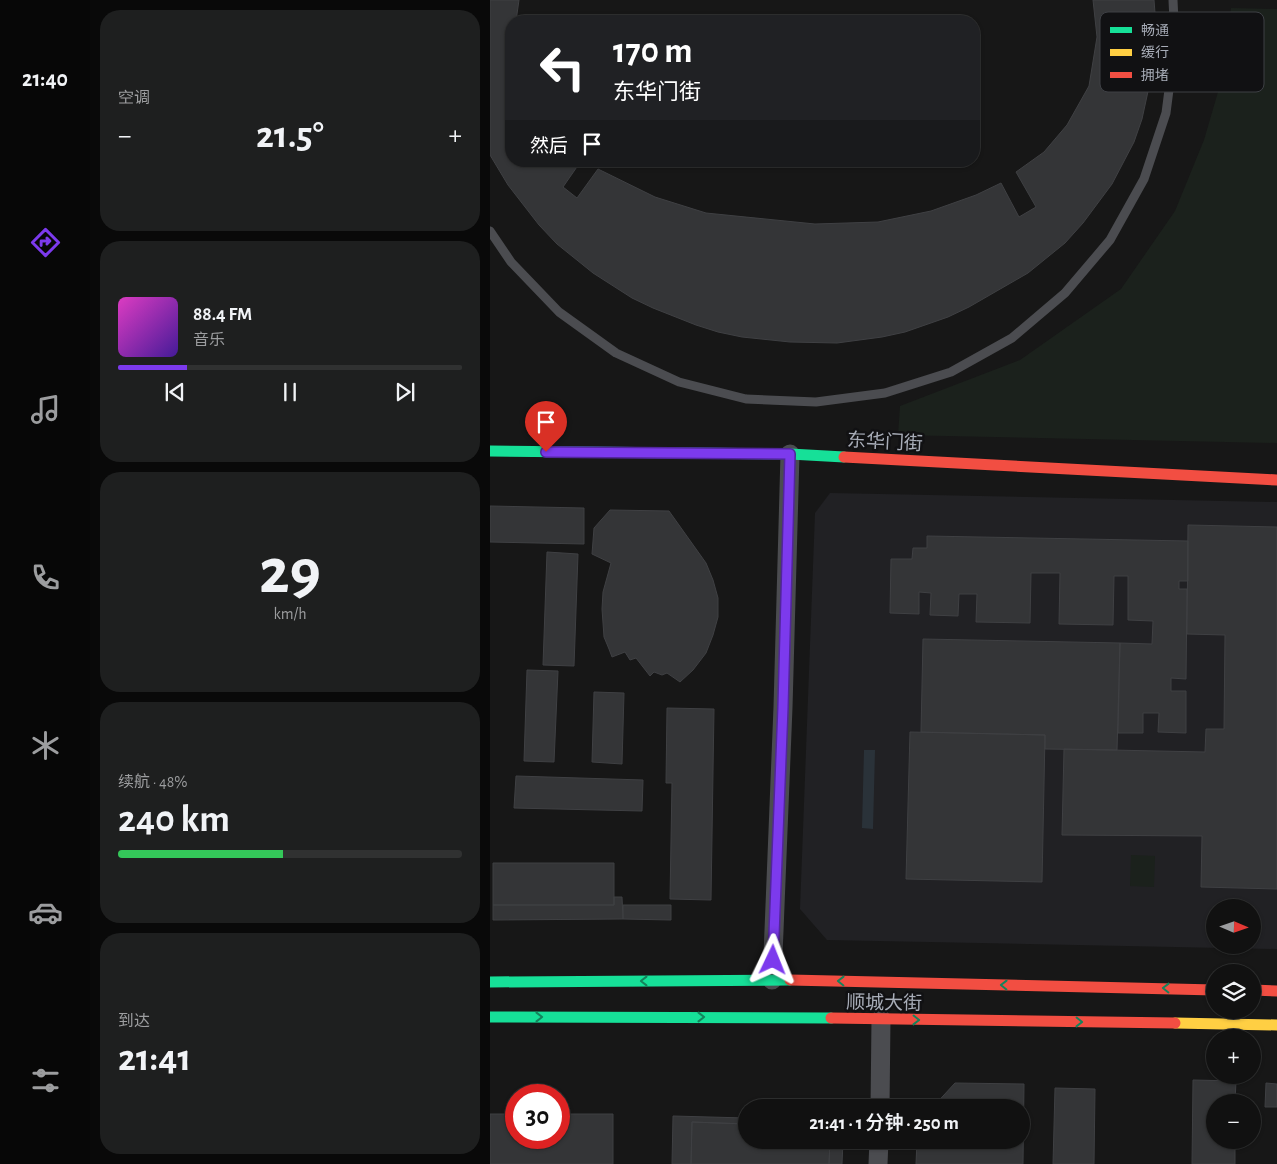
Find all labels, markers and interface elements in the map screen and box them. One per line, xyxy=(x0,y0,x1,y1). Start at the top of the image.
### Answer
legend xyxy=(1100,12,1264,92)
text: 畅通 xyxy=(1141,23,1169,38)
text: 170 m xyxy=(613,34,693,69)
icon: left xyxy=(530,35,595,100)
text: 缓行 xyxy=(1141,45,1169,60)
text: 21:40 xyxy=(22,68,68,90)
text: 拥堵 xyxy=(1141,68,1169,83)
text: 东华门街 xyxy=(613,81,701,103)
text: 空调 xyxy=(118,90,150,106)
text: 21.5° xyxy=(256,117,324,155)
text: − xyxy=(118,122,131,150)
text: + xyxy=(449,122,462,150)
icon: arrive xyxy=(578,130,606,158)
text: 然后 xyxy=(530,137,568,156)
icon: directions xyxy=(28,225,63,260)
text: 88.4 FM xyxy=(193,305,252,324)
text: 音乐 xyxy=(193,332,225,348)
icon: previous xyxy=(161,378,189,406)
icon: pause xyxy=(276,378,304,406)
icon: next xyxy=(391,378,419,406)
icon: music xyxy=(28,392,63,427)
pin xyxy=(525,401,567,452)
icon: arrive xyxy=(532,408,560,436)
street label: 东华门街 xyxy=(846,429,923,454)
text: 29 xyxy=(259,540,321,605)
icon: phone xyxy=(28,560,63,595)
text: km/h xyxy=(273,606,307,622)
icon: climate xyxy=(28,728,63,763)
text: 续航 · 48% xyxy=(118,774,187,790)
text: 240 km xyxy=(118,801,230,839)
icon: car xyxy=(28,895,63,930)
north arrow xyxy=(1206,899,1261,954)
map controls xyxy=(1206,899,1261,1149)
position arrow xyxy=(746,933,798,985)
button: layers xyxy=(1206,964,1261,1019)
one-way arrow xyxy=(640,976,648,986)
one-way arrow xyxy=(837,976,845,986)
one-way arrow xyxy=(1000,980,1008,990)
one-way arrow xyxy=(1162,983,1170,994)
street label: 顺城大街 xyxy=(846,992,922,1014)
one-way arrow xyxy=(535,1012,543,1022)
one-way arrow xyxy=(698,1012,705,1022)
text: 到达 xyxy=(118,1013,150,1029)
one-way arrow xyxy=(912,1015,920,1025)
one-way arrow xyxy=(1075,1017,1083,1027)
button: + xyxy=(1206,1029,1261,1084)
text: 21:41 xyxy=(118,1040,191,1078)
icon: filters xyxy=(28,1063,63,1098)
speed limit sign: 30 xyxy=(505,1084,570,1149)
button: − xyxy=(1206,1094,1261,1149)
text: 21:41 · 1 分钟 · 250 m xyxy=(809,1114,959,1133)

